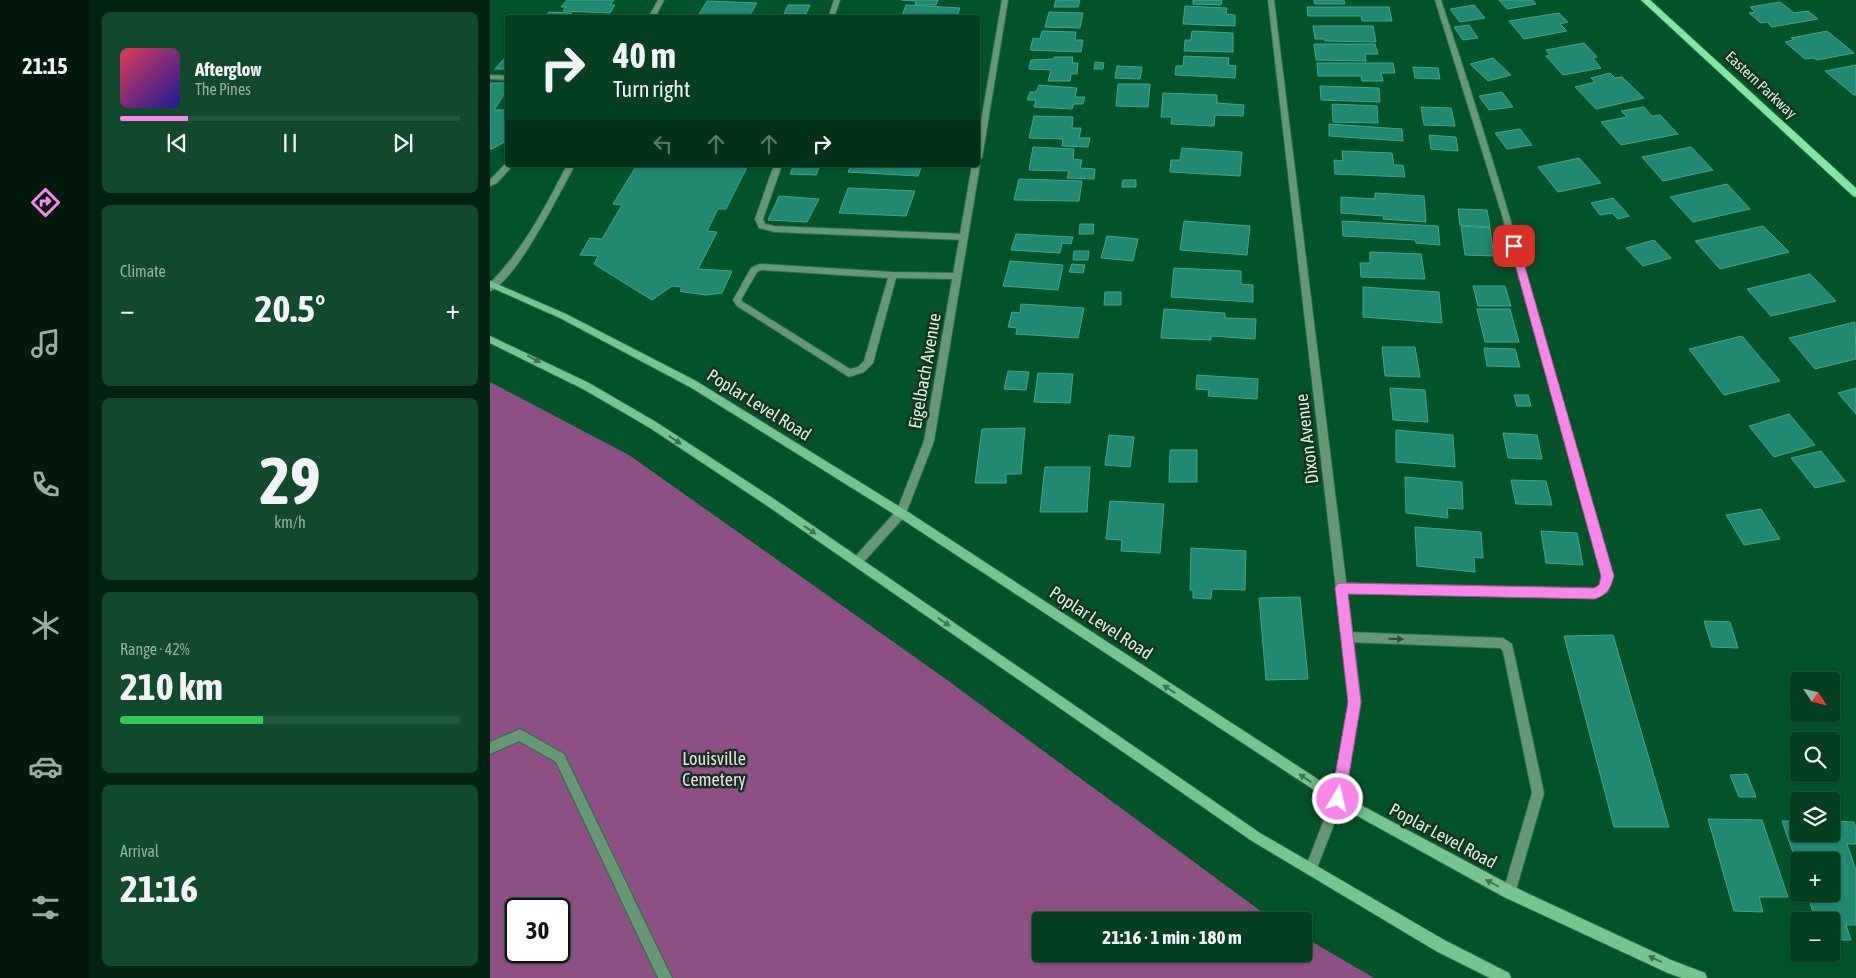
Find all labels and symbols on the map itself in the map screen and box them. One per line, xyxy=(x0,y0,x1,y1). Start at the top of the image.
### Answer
street label: Eastern Parkway xyxy=(1722,48,1800,122)
pin xyxy=(1493,225,1535,267)
street label: Eigelbach Avenue xyxy=(904,312,945,430)
one-way arrow xyxy=(527,355,541,363)
street label: Poplar Level Road xyxy=(703,364,815,445)
street label: Dixon Avenue xyxy=(1291,393,1322,485)
one-way arrow xyxy=(669,435,682,444)
one-way arrow xyxy=(804,525,817,535)
street label: Poplar Level Road xyxy=(1046,582,1157,664)
one-way arrow xyxy=(937,617,951,627)
one-way arrow xyxy=(1388,635,1404,643)
north arrow xyxy=(1790,672,1840,722)
one-way arrow xyxy=(1162,684,1175,694)
park label: Louisville Cemetery xyxy=(682,748,746,790)
position arrow xyxy=(1311,772,1363,824)
one-way arrow xyxy=(1298,773,1311,782)
street label: Poplar Level Road xyxy=(1386,798,1500,873)
one-way arrow xyxy=(1485,879,1500,887)
speed limit sign: 30 xyxy=(505,898,570,963)
one-way arrow xyxy=(1648,955,1662,963)

